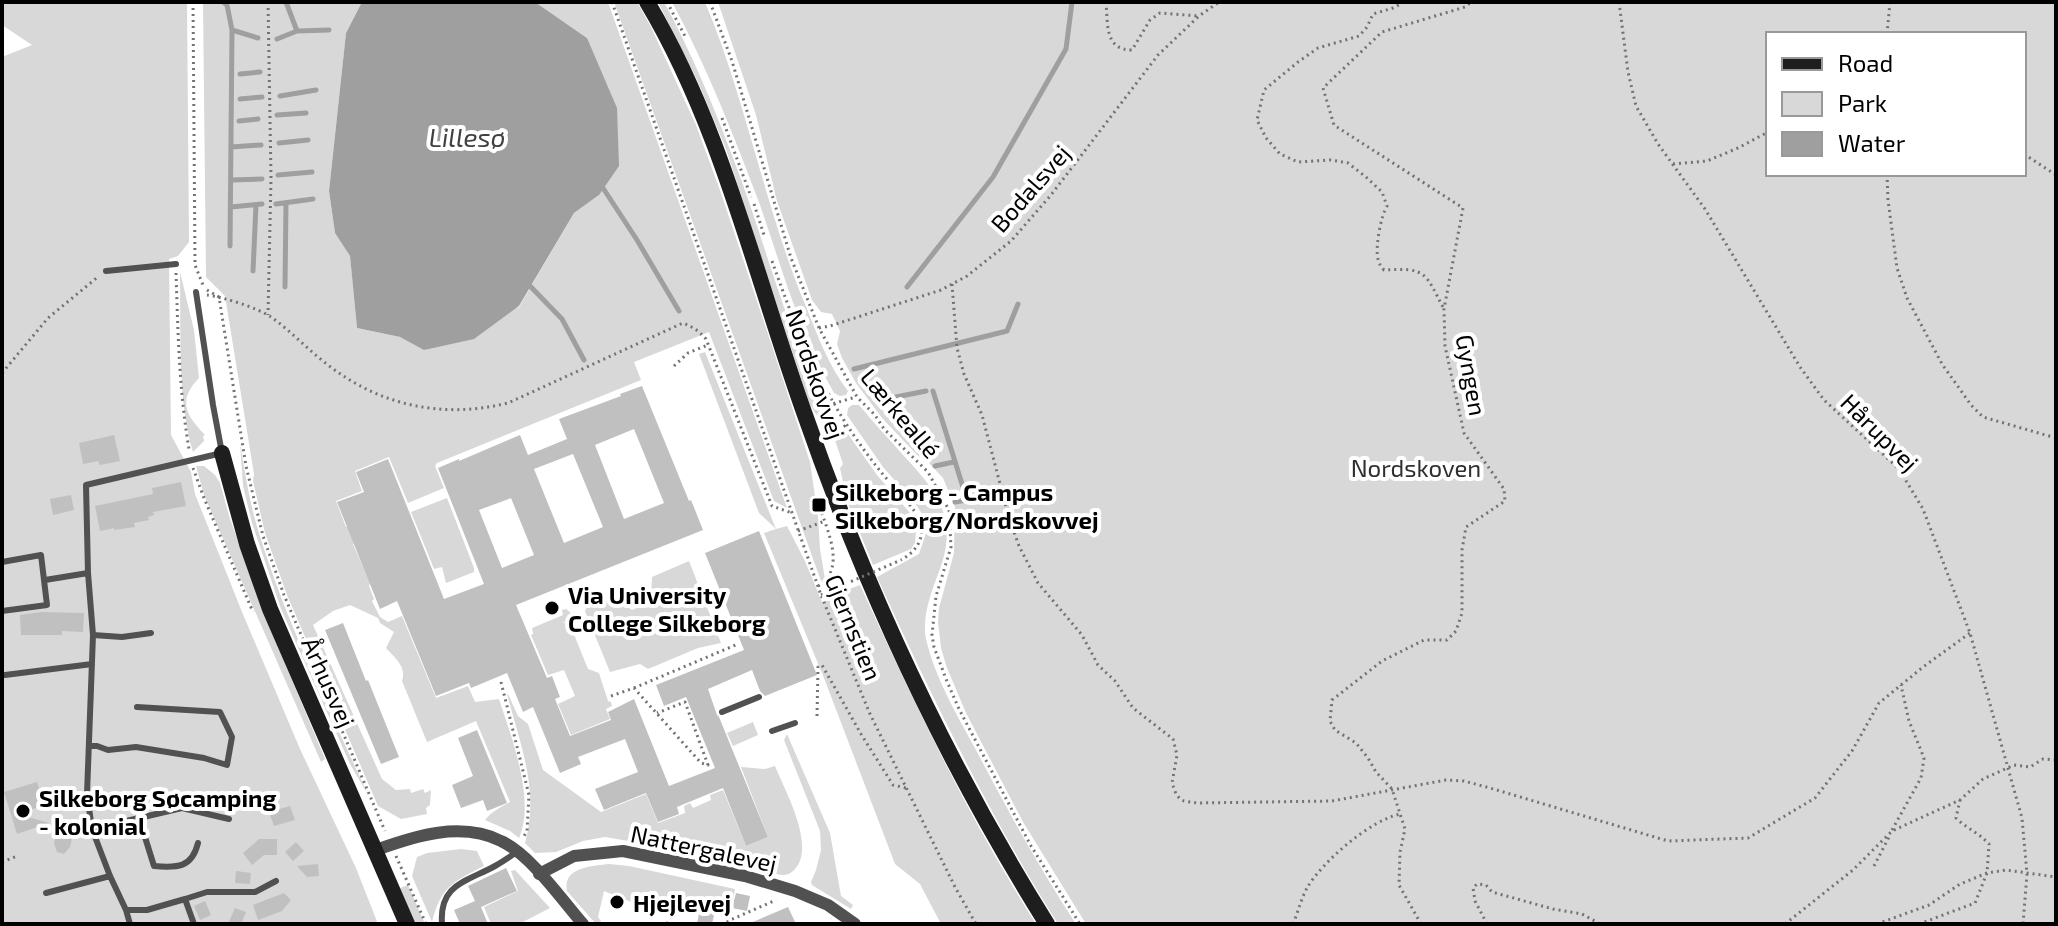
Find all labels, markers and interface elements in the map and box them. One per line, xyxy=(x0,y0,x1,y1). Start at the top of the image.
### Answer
legend xyxy=(1766,32,2026,176)
text: Road xyxy=(1838,48,1893,77)
text: Park xyxy=(1838,88,1887,117)
water label: Lillesø xyxy=(429,121,505,152)
text: Water xyxy=(1838,128,1906,157)
street label: Bodalsvej xyxy=(984,138,1076,238)
street label: Nordskovvej xyxy=(780,305,852,443)
street label: Gyngen xyxy=(1451,332,1493,418)
street label: Lærkeallé xyxy=(855,362,947,464)
street label: Hårupvej xyxy=(1835,387,1925,477)
park label: Nordskoven xyxy=(1351,453,1481,482)
place label: Silkeborg - Campus Silkeborg/Nordskovvej xyxy=(835,477,1099,534)
marker: Silkeborg - Campus Silkeborg/Nordskovvej xyxy=(810,496,828,514)
street label: Gjernstien xyxy=(820,570,888,684)
place label: Via University College Silkeborg xyxy=(568,580,766,637)
marker: Via University College Silkeborg xyxy=(543,599,561,617)
street label: Århusvej xyxy=(296,632,362,732)
place label: Silkeborg Søcamping - kolonial xyxy=(39,783,277,840)
marker: Silkeborg Søcamping - kolonial xyxy=(14,802,32,820)
street label: Nattergalevej xyxy=(628,818,780,878)
place label: Hjejlevej xyxy=(633,888,731,917)
marker: Hjejlevej xyxy=(608,893,626,911)

